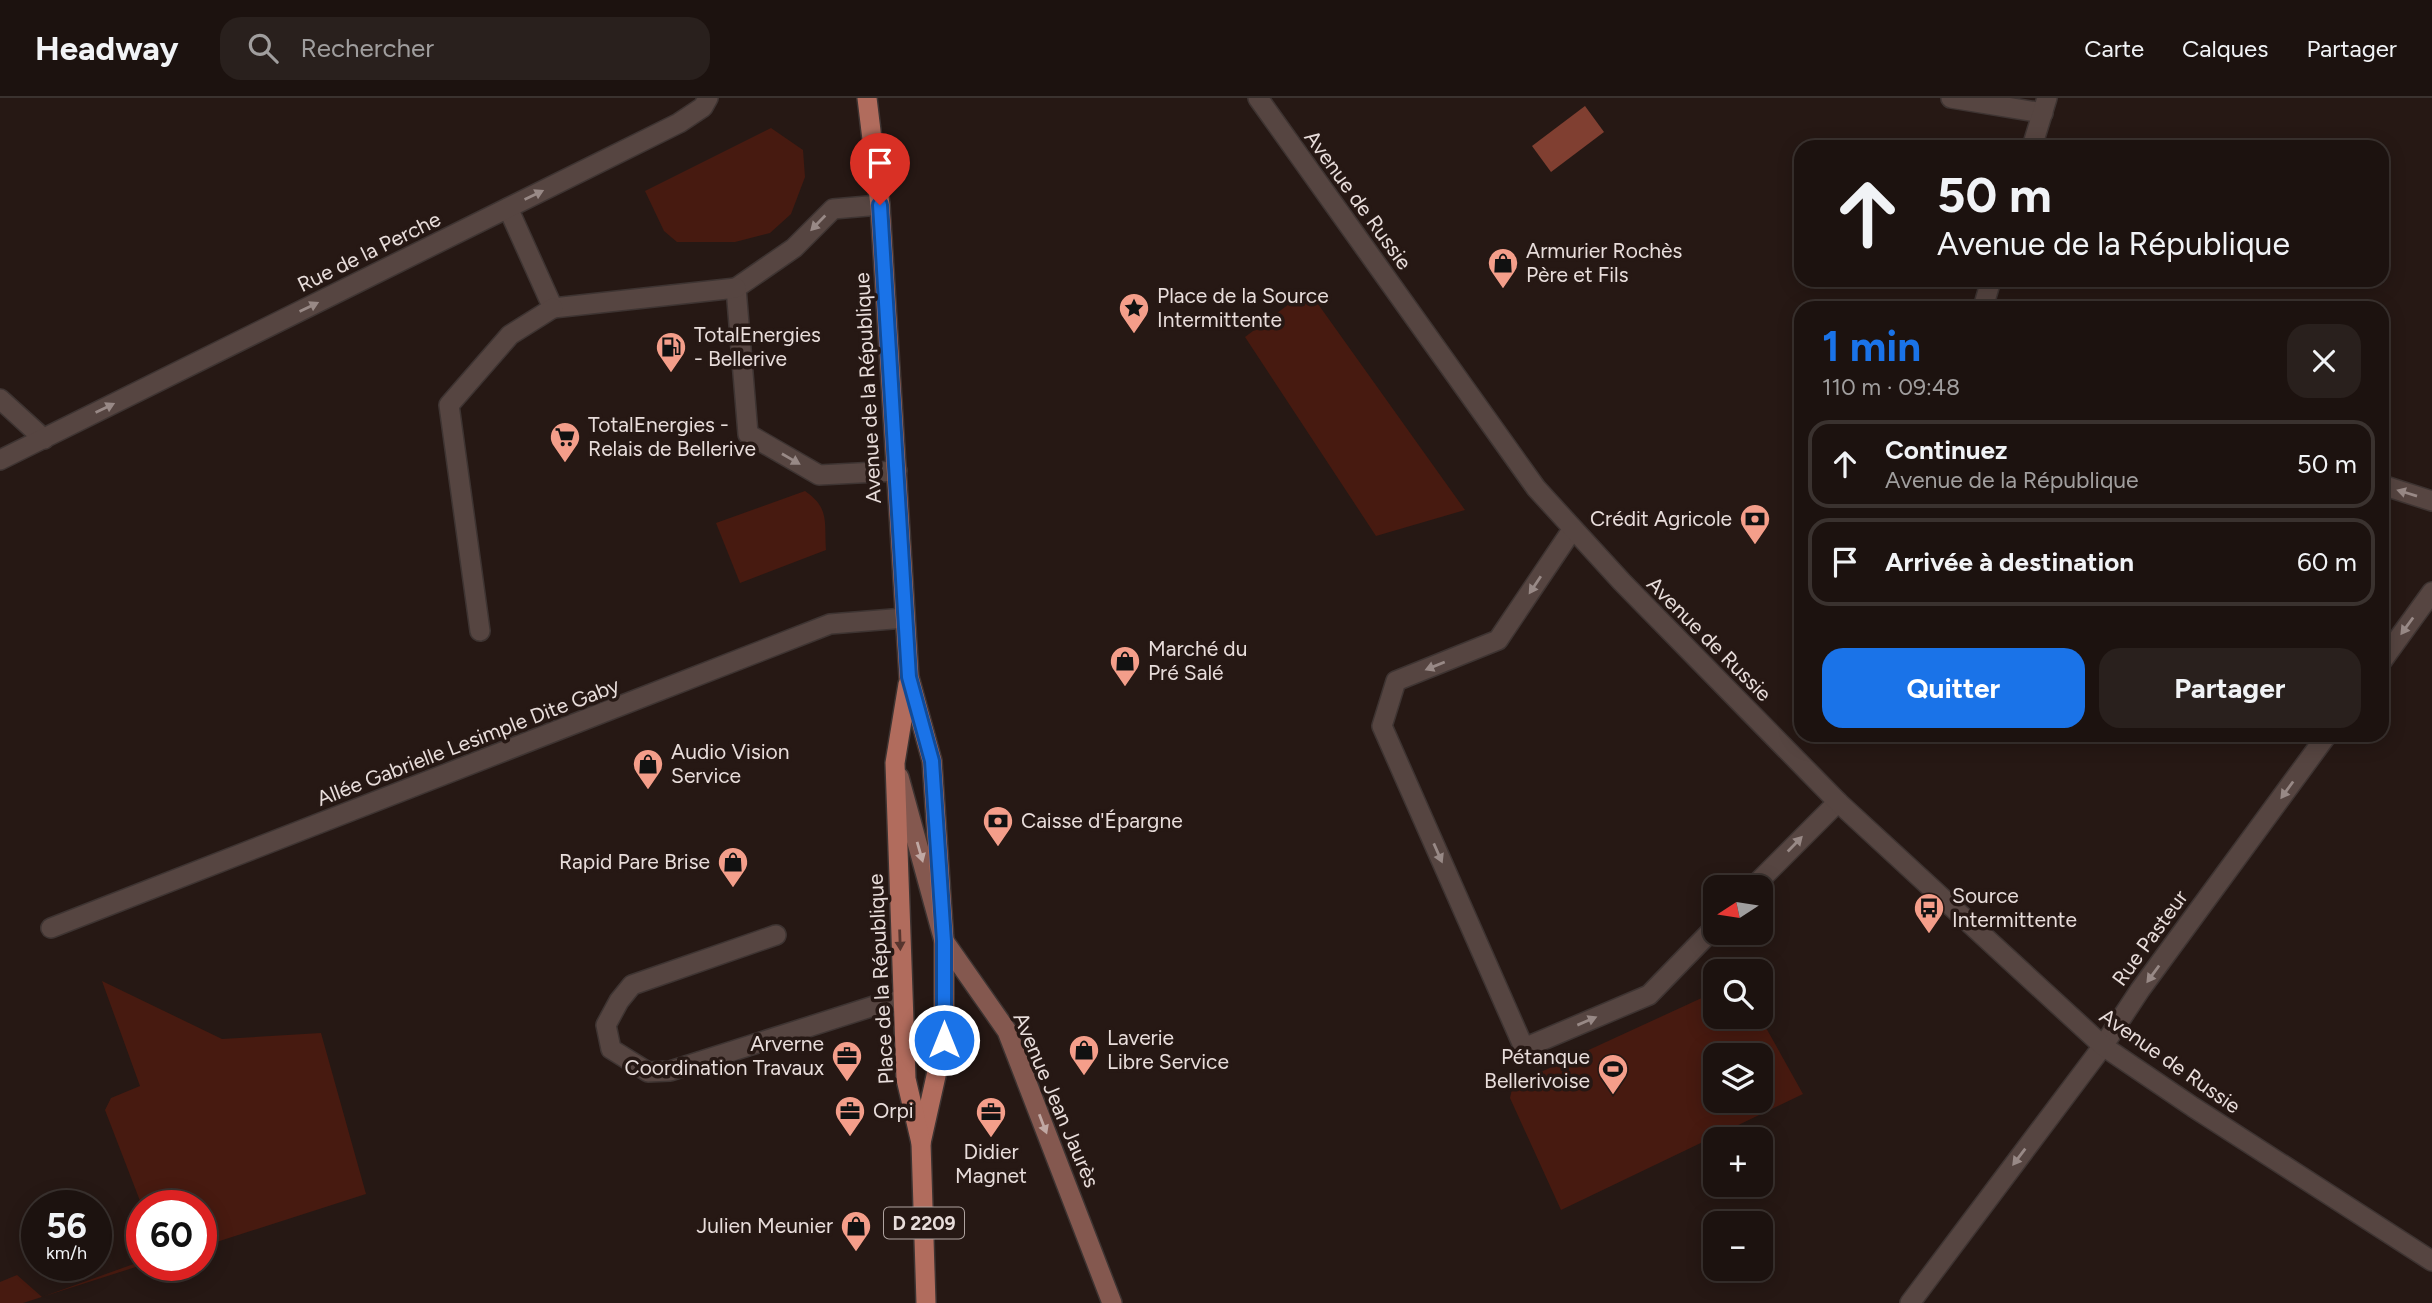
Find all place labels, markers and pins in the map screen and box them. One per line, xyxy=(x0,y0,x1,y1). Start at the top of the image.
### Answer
pin xyxy=(850,133,910,205)
place label: Armurier Rochès Père et Fils xyxy=(1526,238,1682,287)
shop icon: Armurier Rochès Père et Fils xyxy=(1486,246,1520,290)
place label: Place de la Source Intermittente xyxy=(1157,283,1329,332)
place icon: Place de la Source Intermittente xyxy=(1117,291,1151,335)
place label: TotalEnergies - Bellerive xyxy=(694,322,821,371)
fuel station icon: TotalEnergies - Bellerive xyxy=(654,330,688,374)
place label: TotalEnergies - Relais de Bellerive xyxy=(588,412,756,461)
supermarket icon: TotalEnergies - Relais de Bellerive xyxy=(548,420,582,464)
bank icon: Crédit Agricole xyxy=(1738,502,1772,546)
place label: Crédit Agricole xyxy=(1590,506,1732,531)
place label: Marché du Pré Salé xyxy=(1148,636,1247,685)
shop icon: Marché du Pré Salé xyxy=(1108,644,1142,688)
place label: Audio Vision Service xyxy=(671,739,789,788)
shop icon: Audio Vision Service xyxy=(631,747,665,791)
bank icon: Caisse d'Épargne xyxy=(981,804,1015,848)
place label: Caisse d'Épargne xyxy=(1021,808,1183,833)
shop icon: Rapid Pare Brise xyxy=(716,845,750,889)
place label: Rapid Pare Brise xyxy=(559,849,710,874)
place label: Source Intermittente xyxy=(1952,883,2077,932)
bus stop icon: Source Intermittente xyxy=(1912,891,1946,935)
place label: Laverie Libre Service xyxy=(1107,1025,1229,1074)
place label: Arverne Coordination Travaux xyxy=(625,1031,824,1080)
shop icon: Laverie Libre Service xyxy=(1067,1033,1101,1077)
office icon: Arverne Coordination Travaux xyxy=(830,1039,864,1083)
place label: Pétanque Bellerivoise xyxy=(1484,1044,1590,1093)
sports icon: Pétanque Bellerivoise xyxy=(1596,1052,1630,1096)
office icon: Orpi xyxy=(833,1094,867,1138)
office icon: Didier Magnet xyxy=(974,1095,1008,1139)
place label: Orpi xyxy=(873,1098,914,1123)
place label: Didier Magnet xyxy=(955,1139,1027,1188)
shop icon: Julien Meunier xyxy=(839,1209,873,1253)
place label: Julien Meunier xyxy=(697,1213,833,1238)

